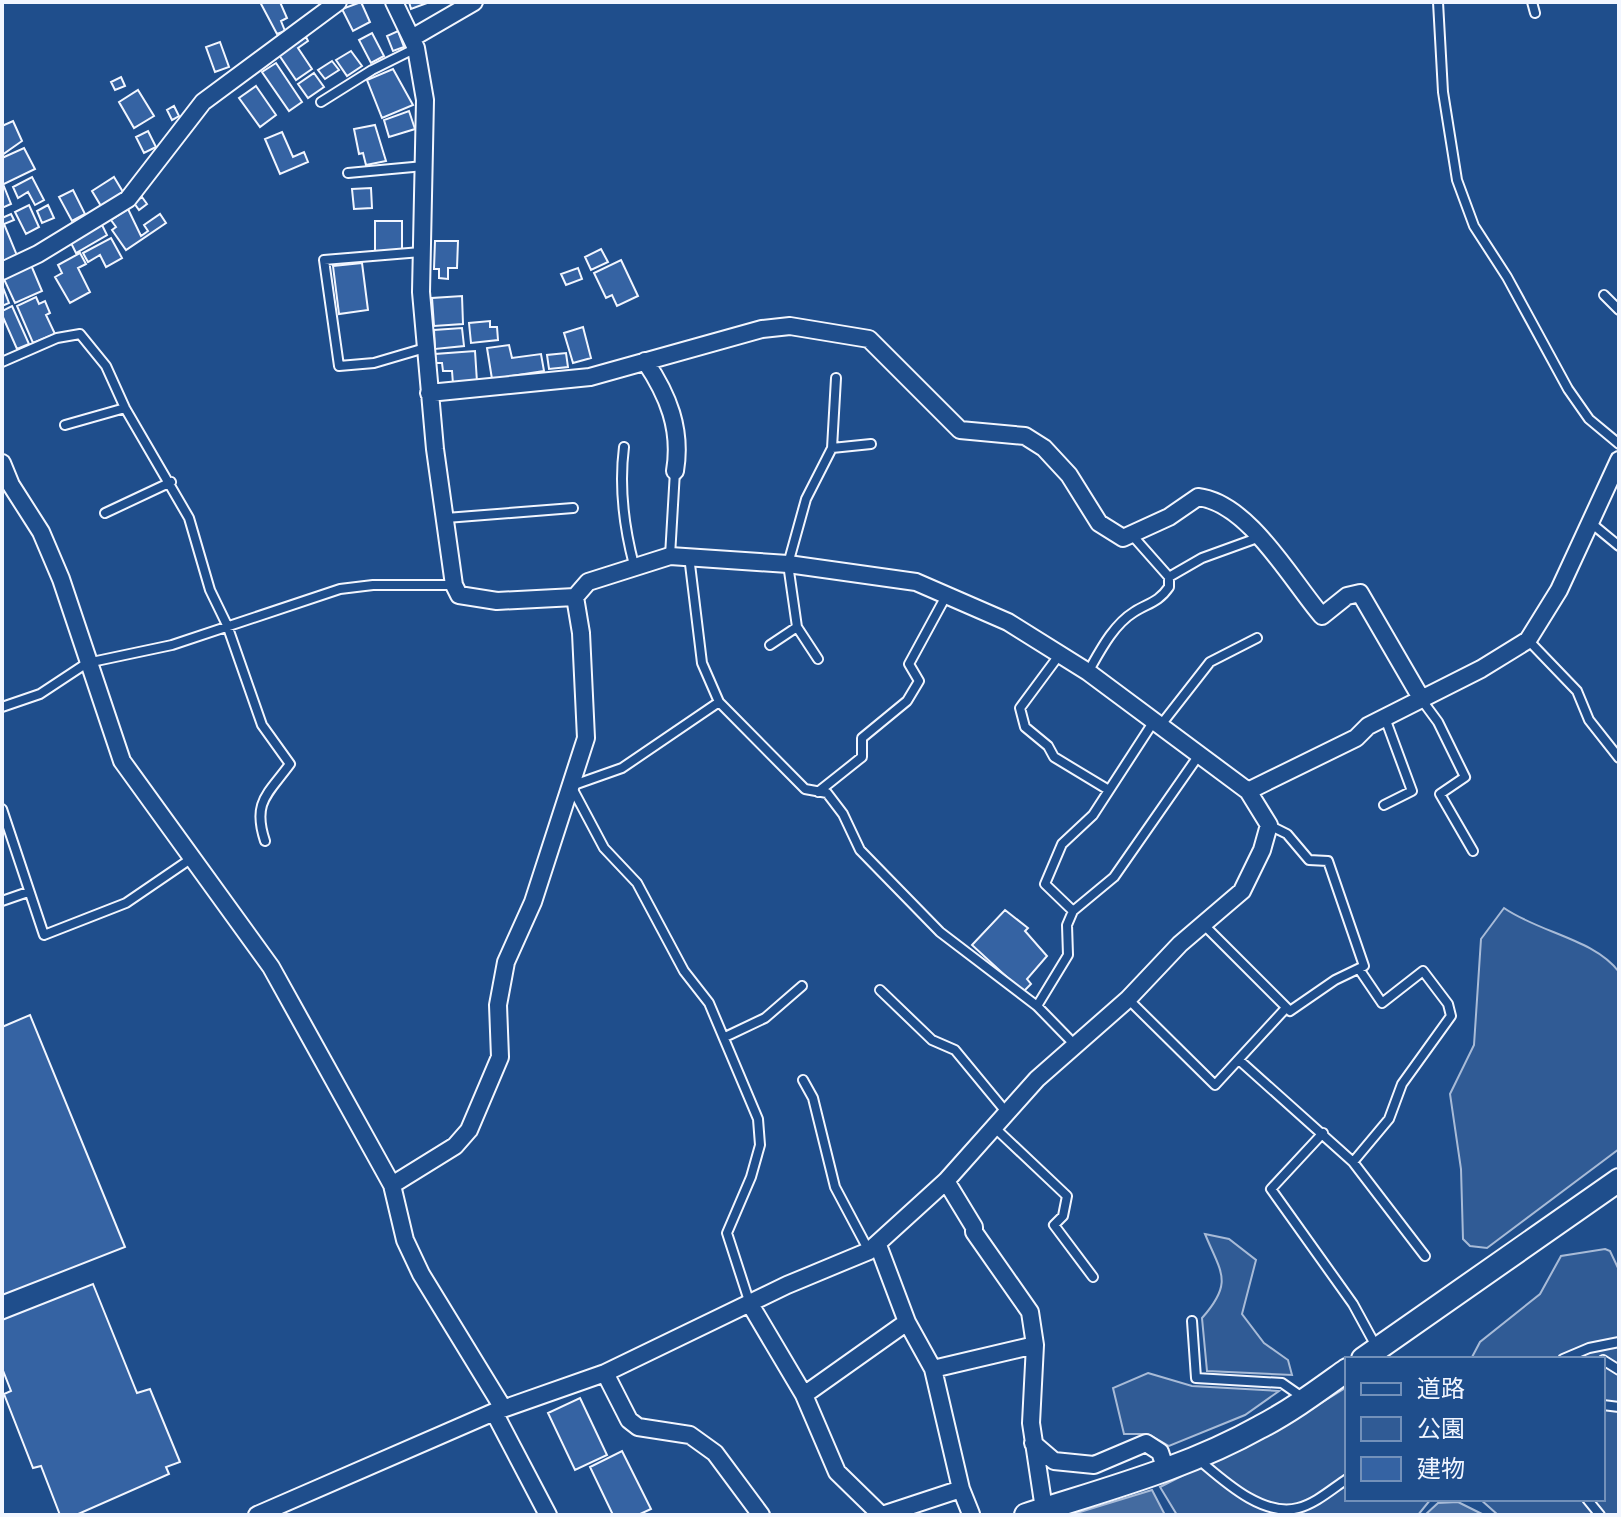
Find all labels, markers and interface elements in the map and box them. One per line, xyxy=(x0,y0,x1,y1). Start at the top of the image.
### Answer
legend xyxy=(1345,1357,1605,1501)
text: 道路 xyxy=(1417,1373,1465,1404)
text: 公園 xyxy=(1417,1413,1465,1444)
text: 建物 xyxy=(1417,1453,1465,1484)

